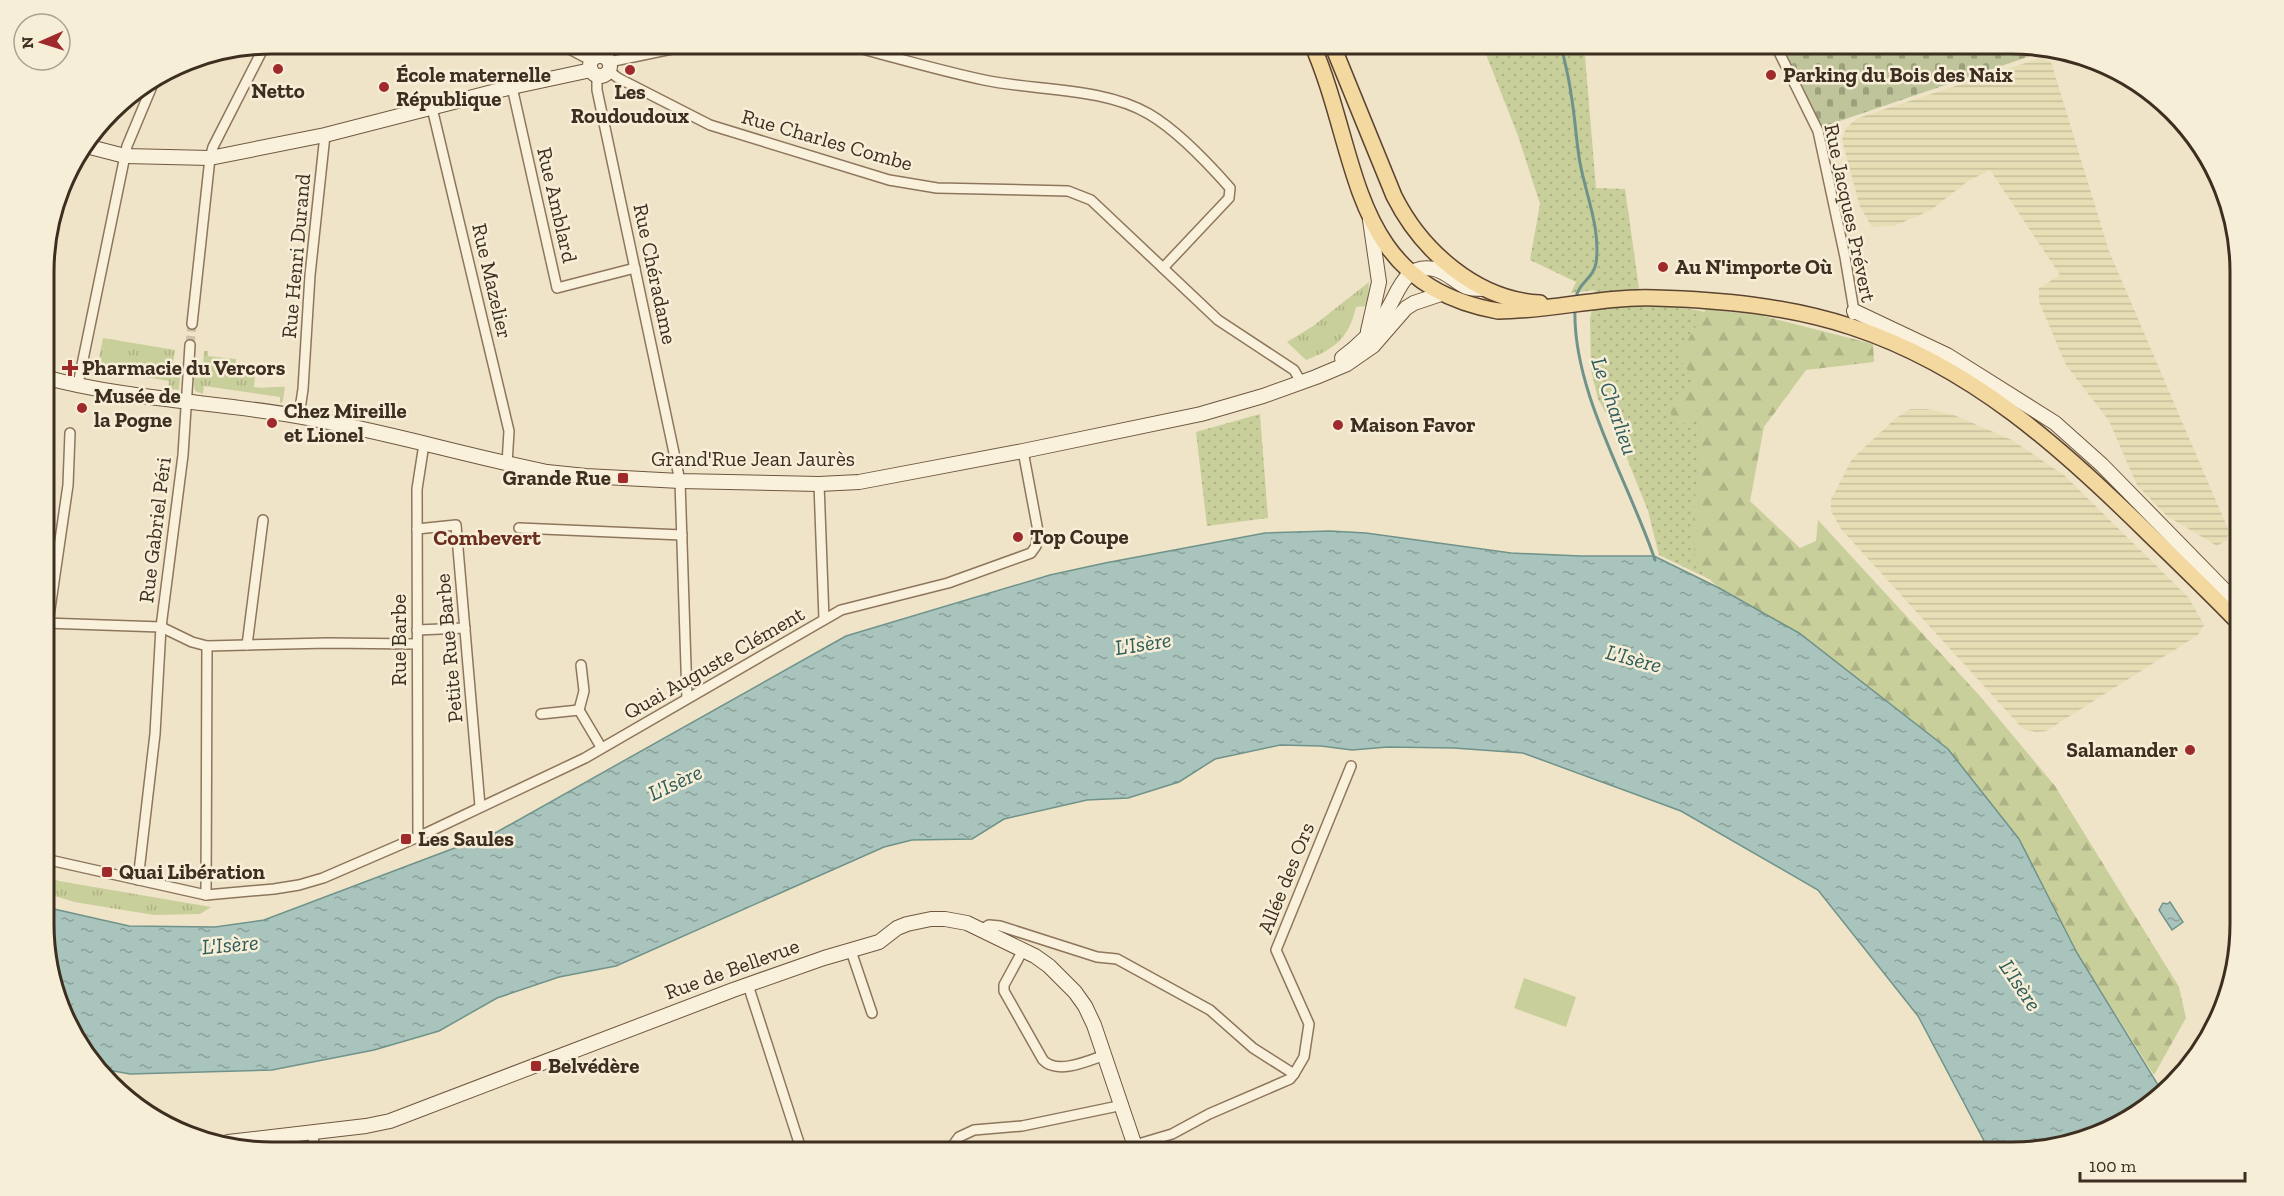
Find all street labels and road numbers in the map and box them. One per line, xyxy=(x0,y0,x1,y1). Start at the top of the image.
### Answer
street label: Rue Charles Combe xyxy=(739,103,916,176)
street label: Rue Jacques Prévert xyxy=(1819,121,1882,305)
street label: Rue Amblard xyxy=(532,145,583,266)
street label: Rue Henri Durand xyxy=(276,172,315,339)
street label: Rue Chéradame xyxy=(628,201,683,347)
street label: Rue Mazelier xyxy=(467,221,518,341)
street label: Grand'Rue Jean Jaurès xyxy=(651,446,855,471)
street label: Rue Gabriel Péri xyxy=(133,456,176,604)
street label: Petite Rue Barbe xyxy=(430,572,467,724)
street label: Rue Barbe xyxy=(386,594,411,686)
street label: Quai Auguste Clément xyxy=(619,601,809,724)
street label: Allée des Ors xyxy=(1252,818,1319,937)
street label: Rue de Bellevue xyxy=(661,933,803,1004)

